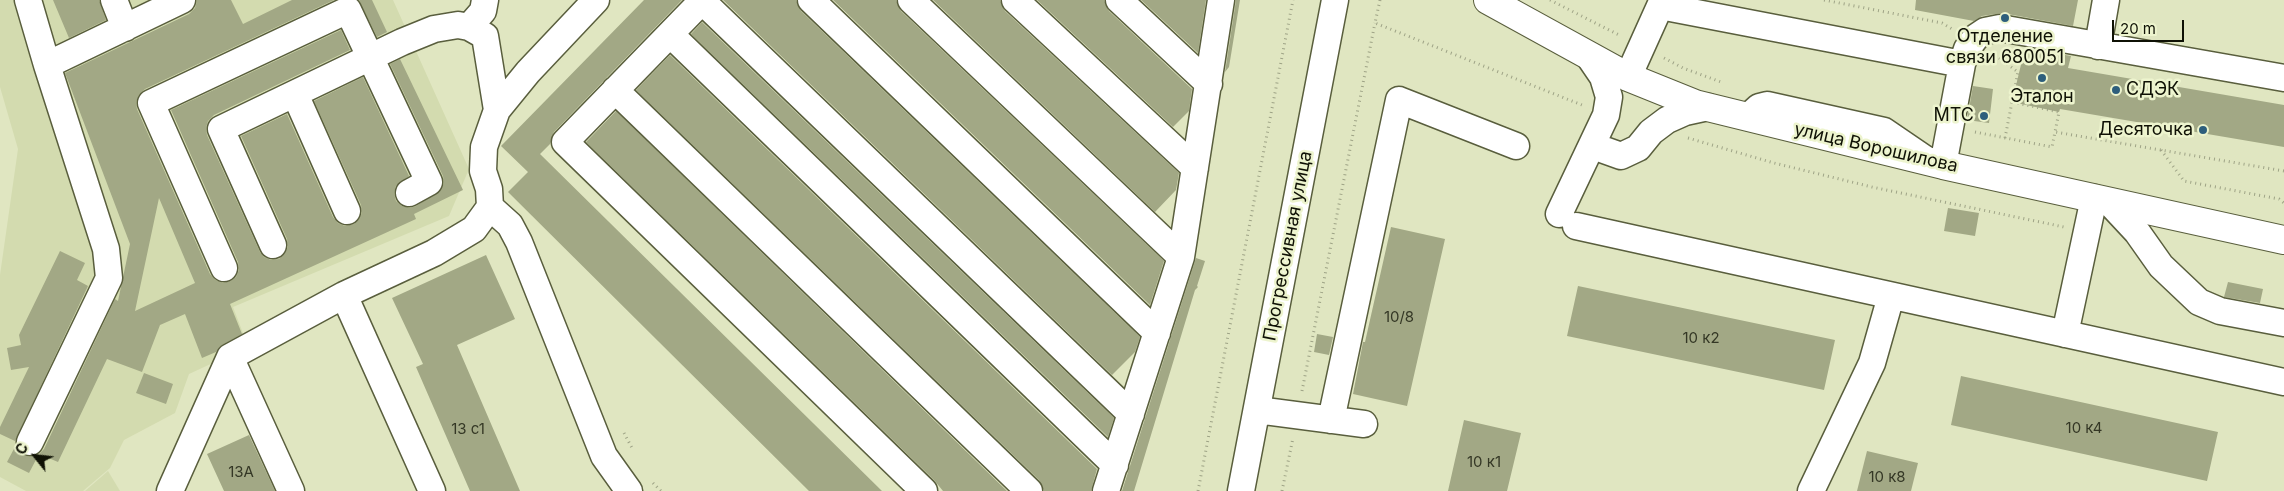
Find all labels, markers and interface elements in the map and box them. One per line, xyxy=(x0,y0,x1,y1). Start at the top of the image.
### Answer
scale bar xyxy=(2114,10,2186,42)
marker: Отделение связи 680051 xyxy=(1999,12,2011,24)
text: 20 m xyxy=(2120,19,2156,38)
place label: Отделение связи 680051 xyxy=(1946,26,2064,68)
marker: Эталон xyxy=(2036,72,2048,84)
place label: СДЭК xyxy=(2126,79,2179,101)
marker: СДЭК xyxy=(2110,84,2122,96)
place label: Эталон xyxy=(2010,86,2074,108)
place label: МТС xyxy=(1934,105,1974,127)
marker: МТС xyxy=(1978,110,1990,122)
street label: улица Ворошилова xyxy=(1792,119,1960,177)
place label: Десяточка xyxy=(2098,119,2193,141)
marker: Десяточка xyxy=(2197,124,2209,136)
street label: Прогрессивная улица xyxy=(1259,149,1317,343)
house number: 10/8 xyxy=(1384,308,1414,326)
house number: 10 к2 xyxy=(1682,329,1720,347)
house number: 10 к4 xyxy=(2066,419,2102,437)
house number: 13 с1 xyxy=(451,420,485,438)
north arrow xyxy=(10,431,60,481)
text: С xyxy=(11,440,31,457)
house number: 10 к1 xyxy=(1467,453,1501,471)
house number: 13А xyxy=(228,463,254,481)
house number: 10 к8 xyxy=(1868,468,1906,486)

